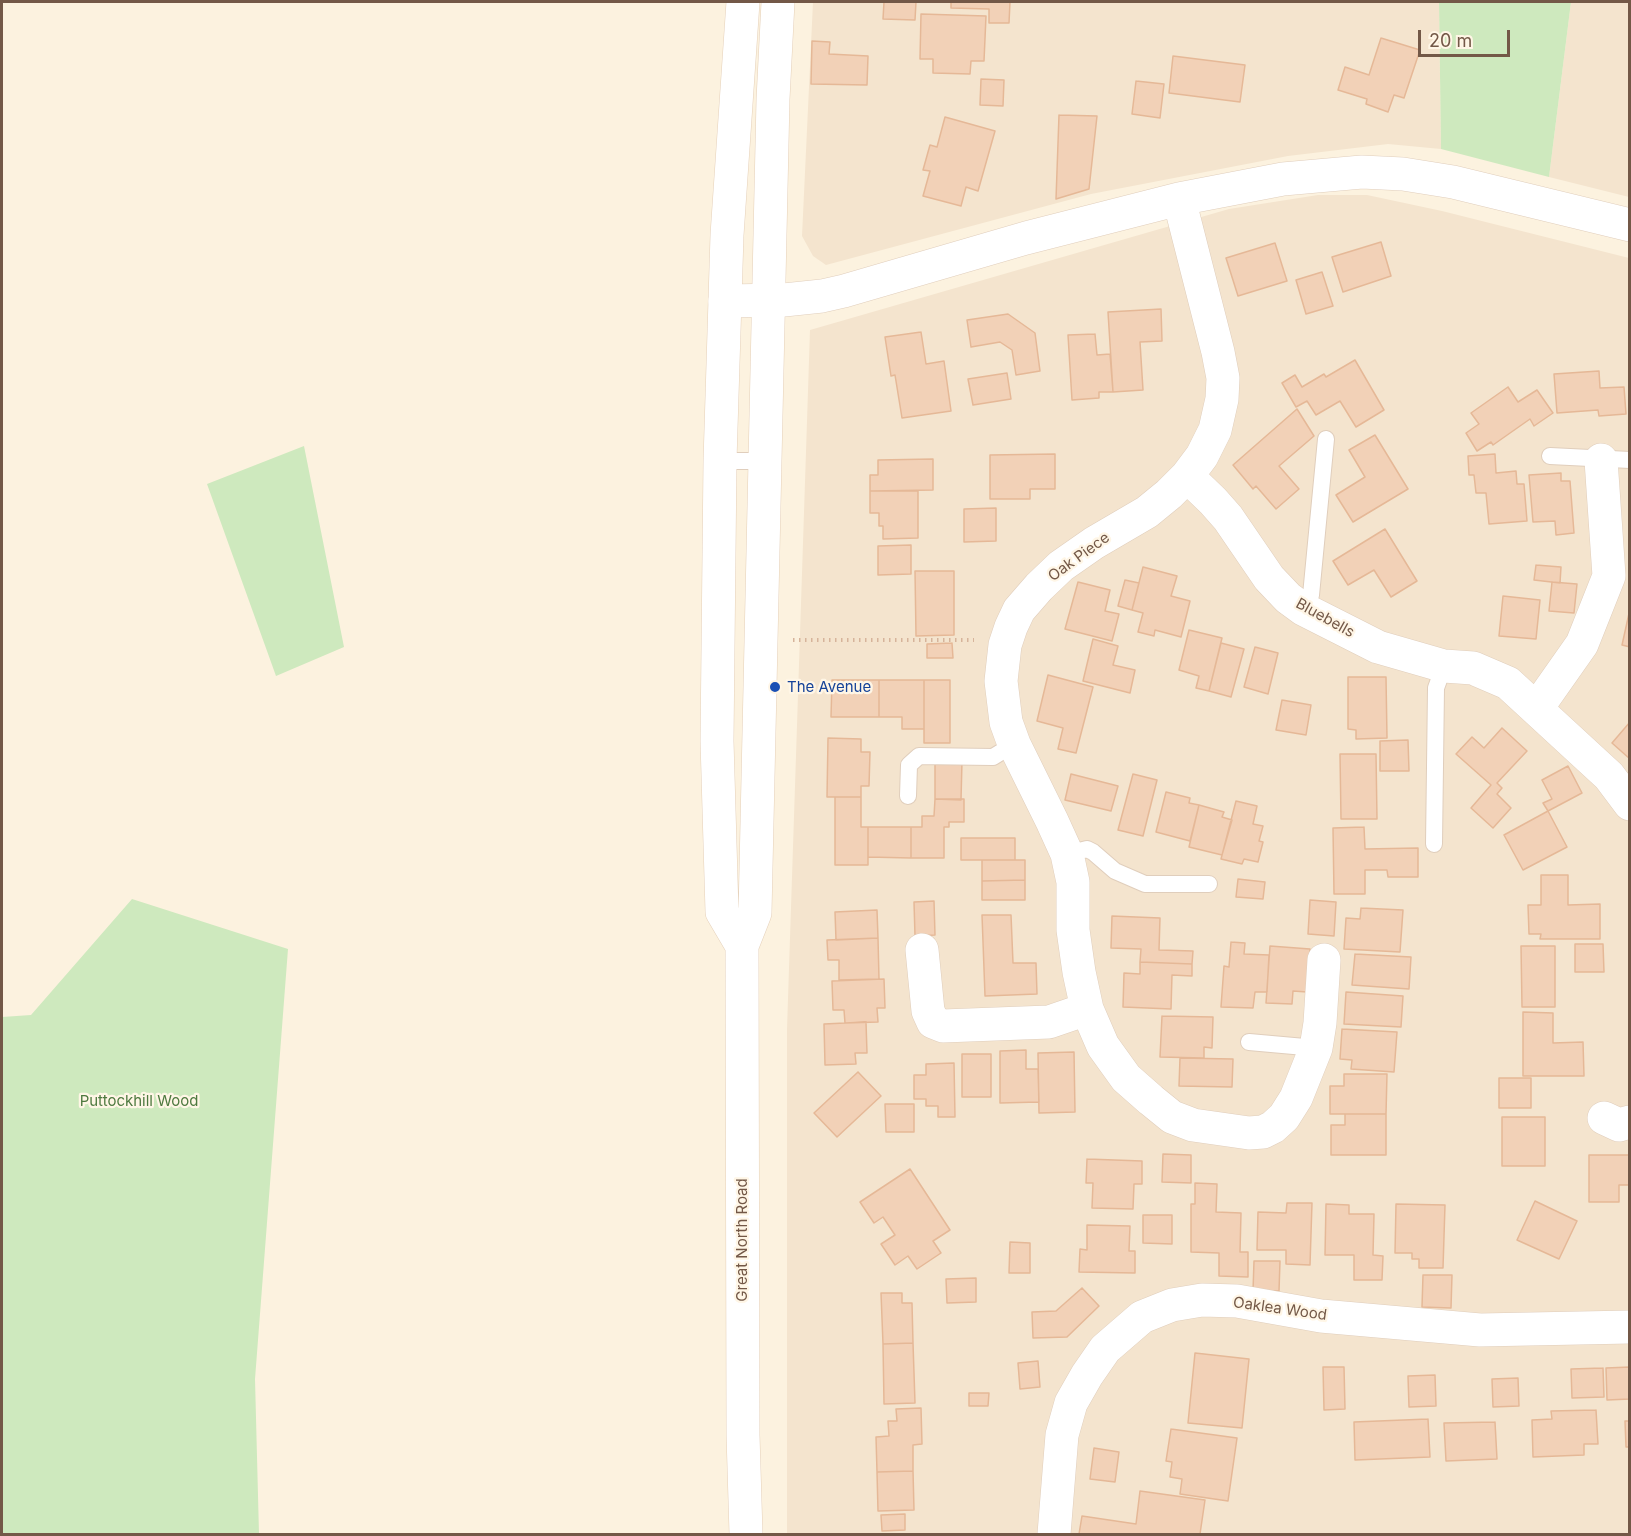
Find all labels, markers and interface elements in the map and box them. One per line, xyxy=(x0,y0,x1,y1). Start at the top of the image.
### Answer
scale bar xyxy=(1421,18,1512,56)
text: 20 m xyxy=(1429,30,1472,51)
street label: Oak Piece xyxy=(1045,529,1113,585)
street label: Bluebells xyxy=(1293,595,1357,641)
place label: The Avenue xyxy=(787,678,871,696)
marker: The Avenue xyxy=(768,680,782,694)
park label: Puttockhill Wood xyxy=(80,1092,198,1110)
street label: Great North Road xyxy=(733,1178,751,1302)
street label: Oaklea Wood xyxy=(1232,1294,1328,1324)

